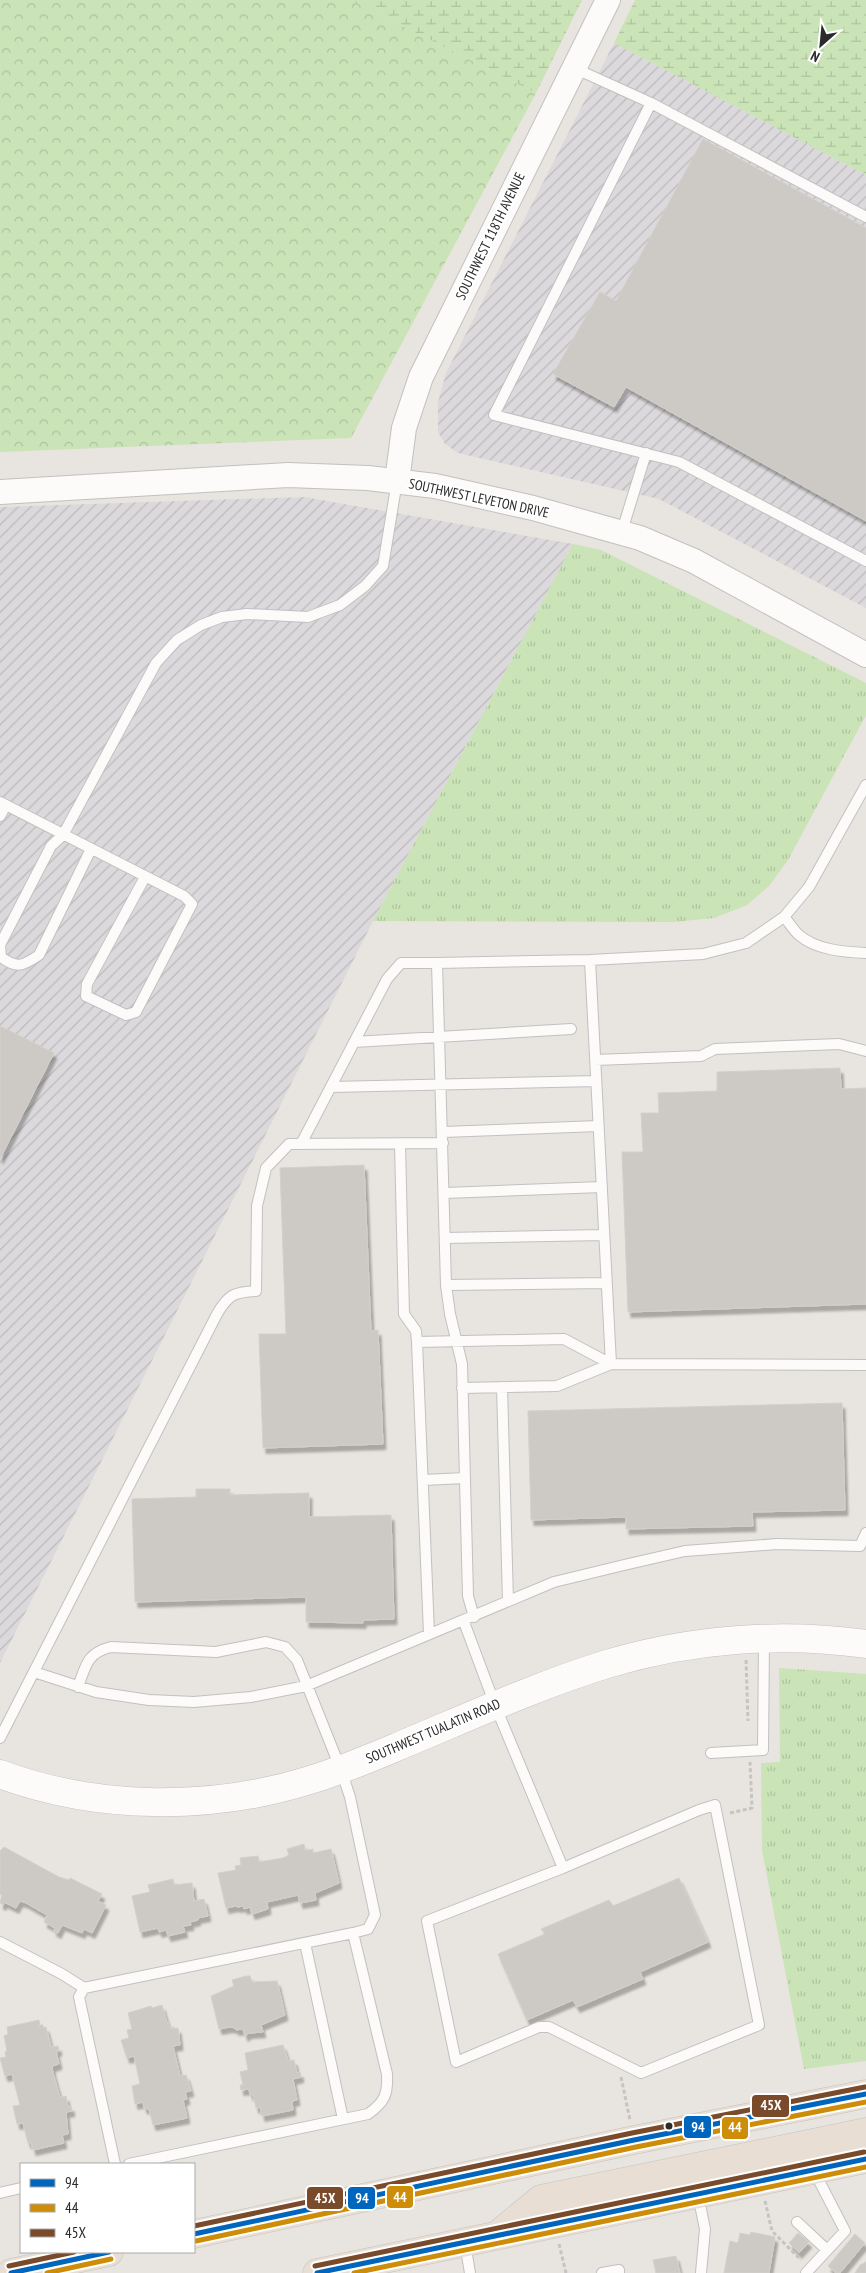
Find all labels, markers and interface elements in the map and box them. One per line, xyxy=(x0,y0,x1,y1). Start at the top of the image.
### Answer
north arrow xyxy=(796,20,846,70)
text: N xyxy=(808,47,823,66)
street label: SOUTHWEST 118TH AVENUE xyxy=(451,169,529,303)
street label: SOUTHWEST LEVETON DRIVE xyxy=(407,474,551,522)
street label: SOUTHWEST TUALATIN ROAD xyxy=(363,1695,503,1767)
line badge: 45X xyxy=(751,2094,790,2118)
text: 45X xyxy=(761,2096,782,2114)
line badge: 94 xyxy=(683,2115,712,2139)
line badge: 44 xyxy=(721,2116,749,2140)
text: 94 xyxy=(691,2118,705,2136)
text: 44 xyxy=(728,2118,742,2136)
unlabelled marker xyxy=(664,2121,674,2131)
legend xyxy=(20,2163,195,2253)
text: 94 xyxy=(65,2173,79,2192)
line badge: 44 xyxy=(386,2185,414,2209)
line badge: 45X xyxy=(306,2186,344,2210)
line badge: 94 xyxy=(347,2186,376,2210)
text: 44 xyxy=(393,2188,407,2206)
text: 45X xyxy=(315,2189,336,2207)
text: 94 xyxy=(355,2189,369,2207)
text: 44 xyxy=(65,2198,79,2217)
text: 45X xyxy=(65,2223,87,2242)

